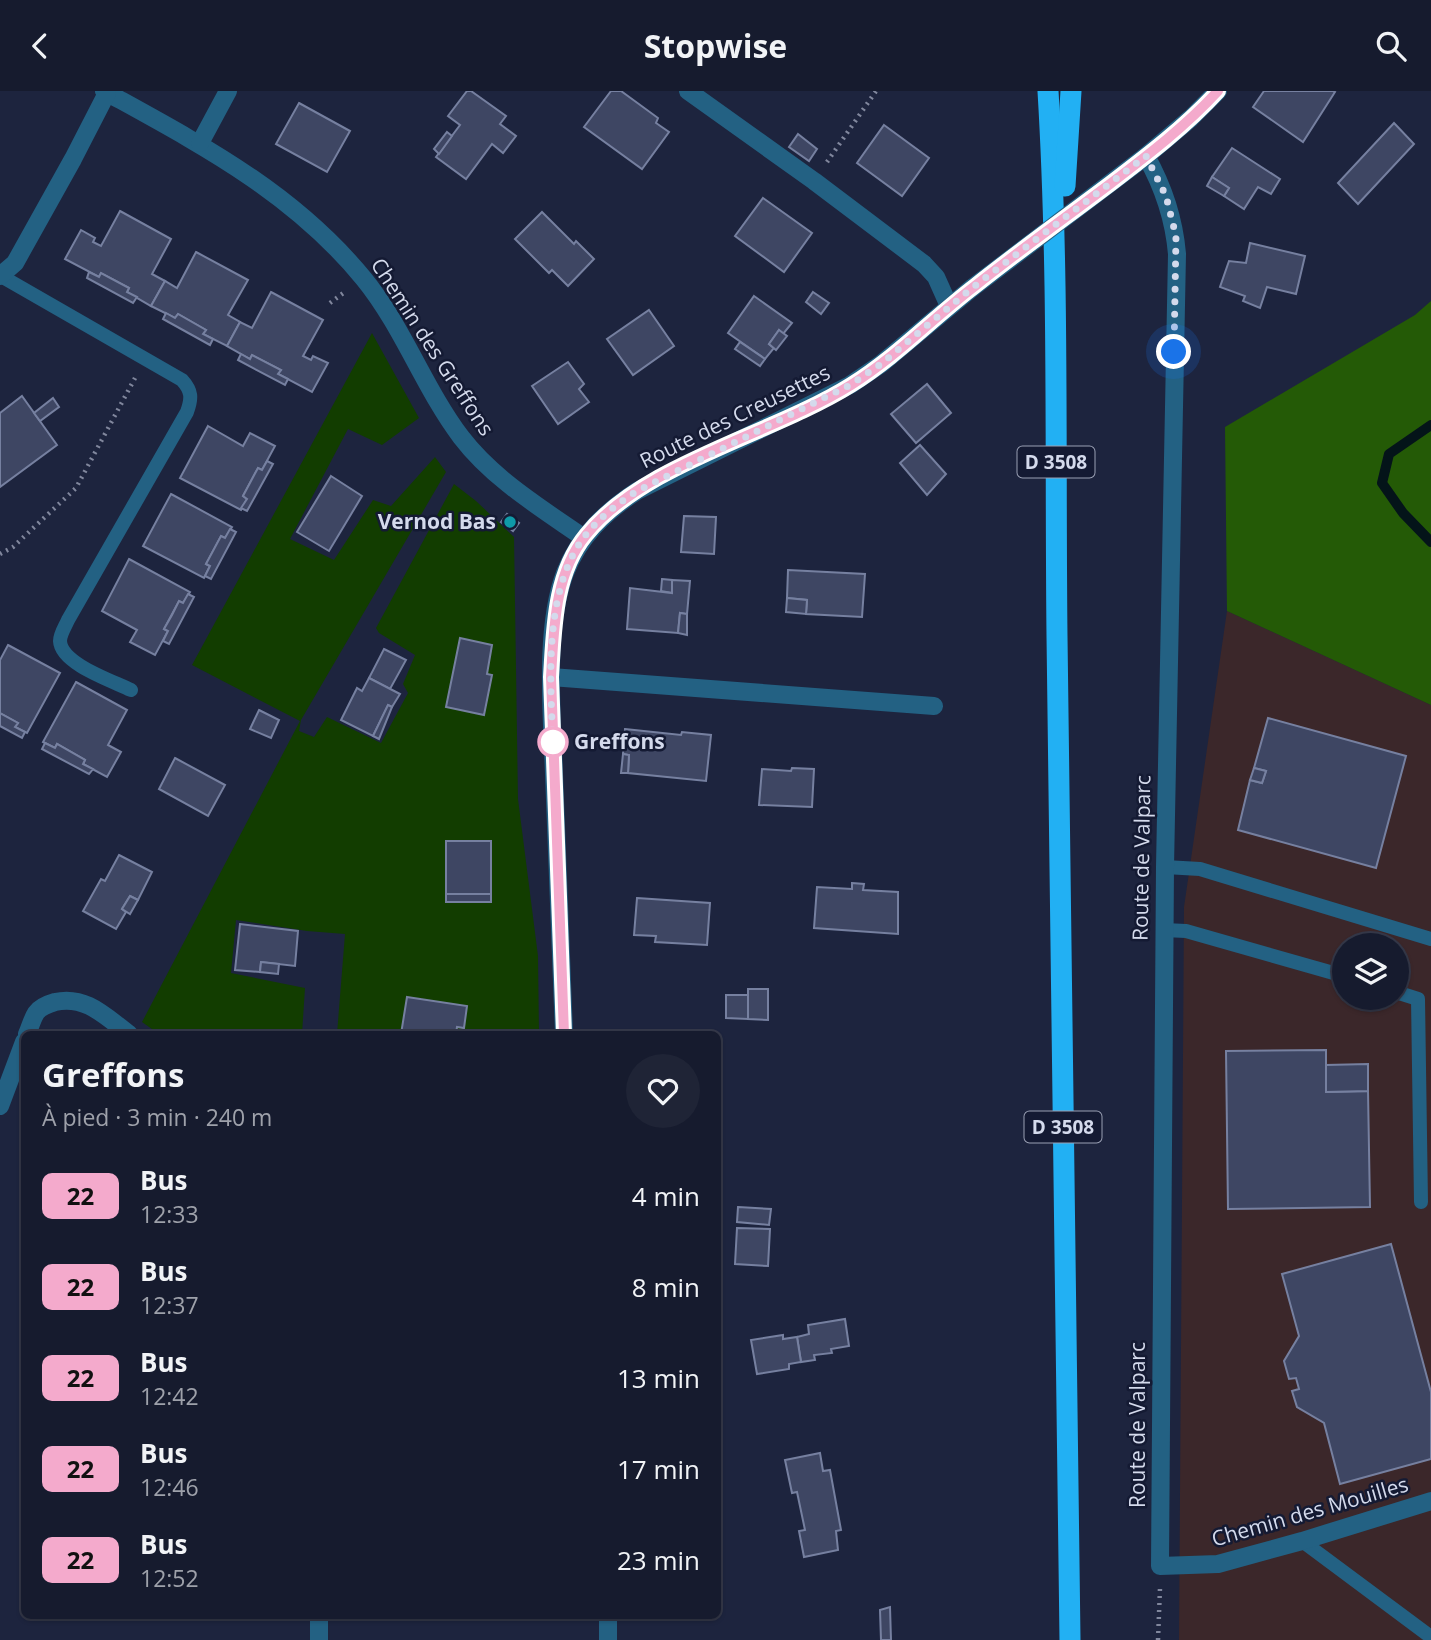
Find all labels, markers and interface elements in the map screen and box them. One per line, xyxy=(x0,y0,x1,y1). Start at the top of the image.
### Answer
text: Stopwise xyxy=(644,24,787,67)
icon: back xyxy=(21,27,59,65)
icon: search xyxy=(1372,27,1410,65)
street label: Chemin des Greffons xyxy=(365,252,501,441)
your location xyxy=(1156,334,1191,369)
street label: Route des Creusettes xyxy=(635,358,834,474)
road number: D 3508 xyxy=(1018,447,1094,477)
place label: Vernod Bas xyxy=(378,507,496,535)
marker: Vernod Bas xyxy=(502,514,518,530)
marker: Greffons xyxy=(538,727,568,757)
place label: Greffons xyxy=(574,727,665,755)
street label: Route de Valparc xyxy=(1126,775,1156,941)
map controls xyxy=(1332,933,1409,1010)
button: layers xyxy=(1332,933,1409,1010)
text: Greffons xyxy=(42,1052,184,1097)
button: heart xyxy=(626,1054,700,1128)
text: À pied · 3 min · 240 m xyxy=(42,1101,272,1133)
road number: D 3508 xyxy=(1024,1111,1102,1143)
text: Bus xyxy=(140,1162,187,1198)
text: 4 min xyxy=(632,1178,700,1214)
text: 22 xyxy=(67,1179,94,1212)
text: 12:33 xyxy=(140,1198,199,1230)
text: Bus xyxy=(140,1253,187,1289)
text: 8 min xyxy=(632,1269,700,1305)
text: 22 xyxy=(67,1270,94,1303)
text: 12:37 xyxy=(140,1289,199,1321)
street label: Route de Valparc xyxy=(1123,1342,1151,1508)
text: Bus xyxy=(140,1344,187,1380)
text: 13 min xyxy=(617,1360,700,1396)
text: 22 xyxy=(67,1361,94,1394)
text: 12:42 xyxy=(140,1380,199,1412)
text: Bus xyxy=(140,1435,187,1471)
text: 17 min xyxy=(617,1451,700,1487)
text: 22 xyxy=(67,1452,94,1485)
street label: Chemin des Mouilles xyxy=(1208,1470,1411,1552)
text: 12:46 xyxy=(140,1471,199,1503)
text: Bus xyxy=(140,1526,187,1562)
text: 23 min xyxy=(617,1542,700,1578)
text: 22 xyxy=(67,1543,94,1576)
text: 12:52 xyxy=(140,1562,199,1594)

